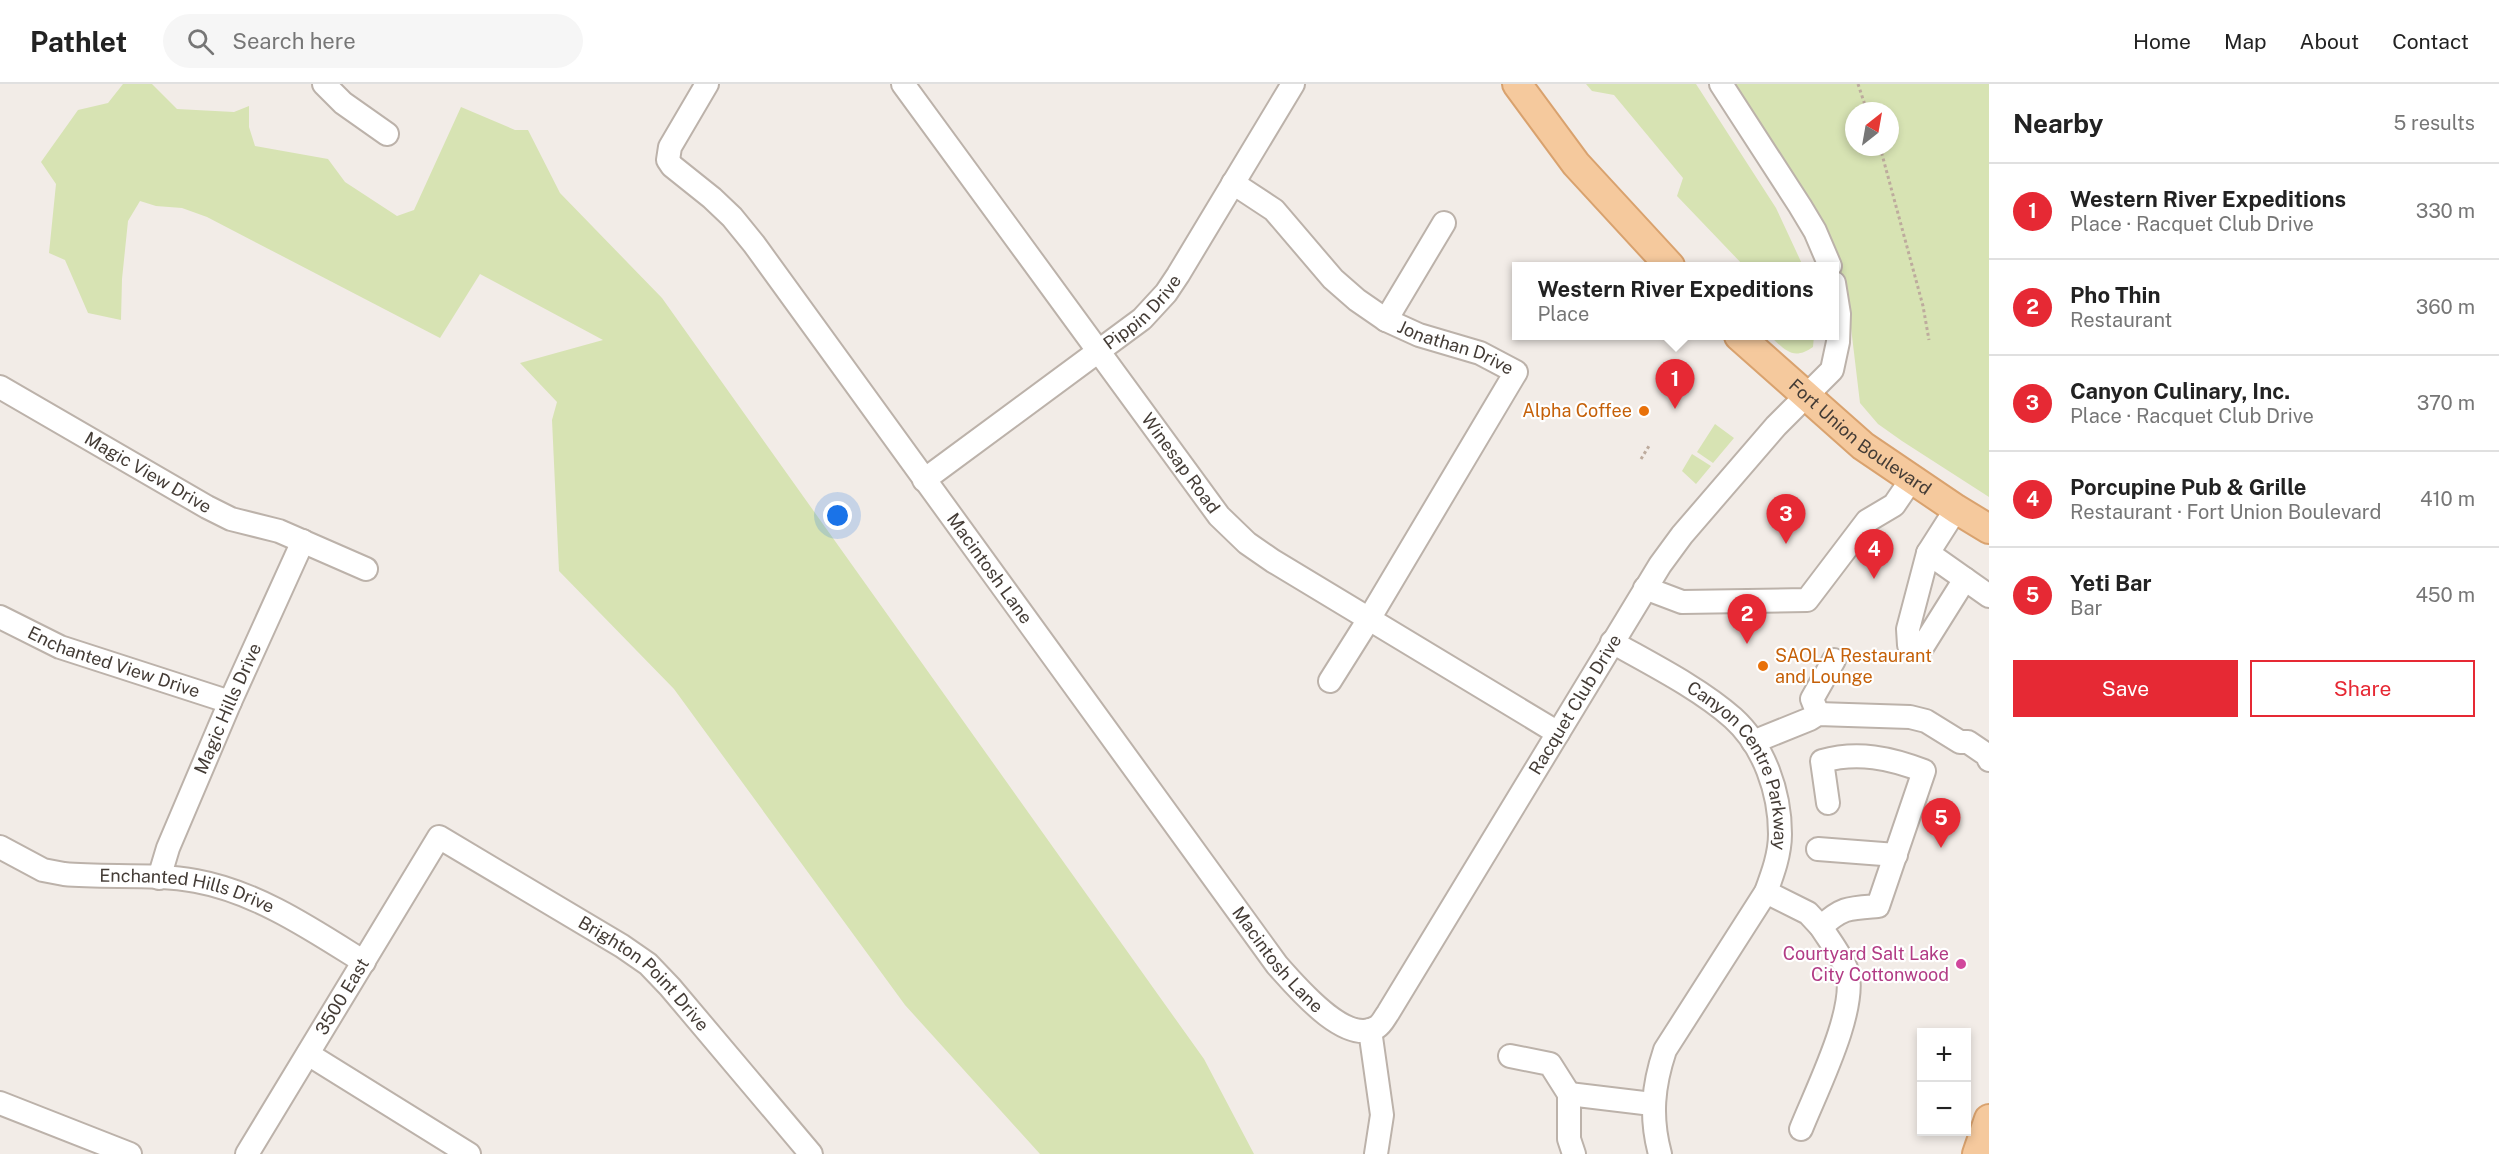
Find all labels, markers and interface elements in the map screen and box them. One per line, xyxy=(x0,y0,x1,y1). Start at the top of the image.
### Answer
search box xyxy=(163,14,583,68)
text: Pathlet xyxy=(30,25,127,58)
icon: search xyxy=(184,25,217,58)
text: Search here xyxy=(232,28,356,54)
text: Home xyxy=(2133,29,2191,54)
text: Map xyxy=(2224,29,2267,54)
text: About xyxy=(2300,29,2359,54)
text: Contact xyxy=(2392,29,2469,54)
north arrow xyxy=(1845,102,1899,156)
text: Nearby xyxy=(2013,108,2103,139)
text: 5 results xyxy=(2393,111,2475,135)
text: Western River Expeditions xyxy=(2070,186,2346,212)
text: 1 xyxy=(2028,199,2037,223)
text: 330 m xyxy=(2416,199,2475,223)
text: Place · Racquet Club Drive xyxy=(2070,212,2314,236)
popup xyxy=(1512,262,1839,340)
street label: Pippin Drive xyxy=(1099,271,1185,354)
text: Western River Expeditions xyxy=(1537,276,1814,302)
text: Pho Thin xyxy=(2070,282,2161,308)
text: 2 xyxy=(2026,295,2039,319)
text: 360 m xyxy=(2416,295,2475,319)
text: Place xyxy=(1537,302,1589,326)
text: Restaurant xyxy=(2070,308,2172,332)
street label: Jonathan Drive xyxy=(1394,316,1517,379)
pin: 1 xyxy=(1656,360,1694,409)
street label: Fort Union Boulevard xyxy=(1785,374,1935,499)
text: Canyon Culinary, Inc. xyxy=(2070,378,2290,404)
text: 3 xyxy=(2026,391,2039,415)
text: 370 m xyxy=(2417,391,2475,415)
place label: Alpha Coffee xyxy=(1522,400,1632,421)
marker: Alpha Coffee xyxy=(1637,404,1651,418)
text: Place · Racquet Club Drive xyxy=(2070,404,2314,428)
street label: Winesap Road xyxy=(1137,409,1225,517)
street label: Magic View Drive xyxy=(81,427,215,517)
text: Porcupine Pub & Grille xyxy=(2070,474,2307,500)
text: 4 xyxy=(2026,487,2039,511)
text: 410 m xyxy=(2420,487,2475,511)
pin: 3 xyxy=(1766,494,1806,544)
text: Restaurant · Fort Union Boulevard xyxy=(2070,500,2381,524)
your location xyxy=(823,501,852,530)
street label: Macintosh Lane xyxy=(943,509,1037,628)
pin: 4 xyxy=(1854,530,1894,579)
text: Yeti Bar xyxy=(2070,570,2152,596)
text: 5 xyxy=(2026,583,2039,607)
text: 450 m xyxy=(2415,583,2475,607)
pin: 2 xyxy=(1728,594,1766,644)
text: Bar xyxy=(2070,596,2102,620)
street label: Enchanted View Drive xyxy=(25,622,203,702)
street label: Racquet Club Drive xyxy=(1524,630,1625,778)
street label: Magic Hills Drive xyxy=(190,640,265,777)
place label: SAOLA Restaurant and Lounge xyxy=(1775,645,1932,687)
marker: SAOLA Restaurant and Lounge xyxy=(1756,659,1770,673)
button: Save xyxy=(2013,660,2238,717)
button: Share xyxy=(2250,660,2475,717)
street label: Canyon Centre Parkway xyxy=(1683,676,1791,852)
pin: 5 xyxy=(1922,798,1960,848)
street label: Enchanted Hills Drive xyxy=(99,865,278,917)
street label: Macintosh Lane xyxy=(1228,902,1327,1017)
street label: Brighton Point Drive xyxy=(575,911,714,1035)
place label: Courtyard Salt Lake City Cottonwood xyxy=(1783,943,1949,985)
street label: 3500 East xyxy=(311,954,373,1039)
marker: Courtyard Salt Lake City Cottonwood xyxy=(1954,957,1968,971)
map controls xyxy=(1917,1028,1971,1136)
button: + xyxy=(1917,1028,1971,1082)
button: − xyxy=(1917,1082,1971,1136)

